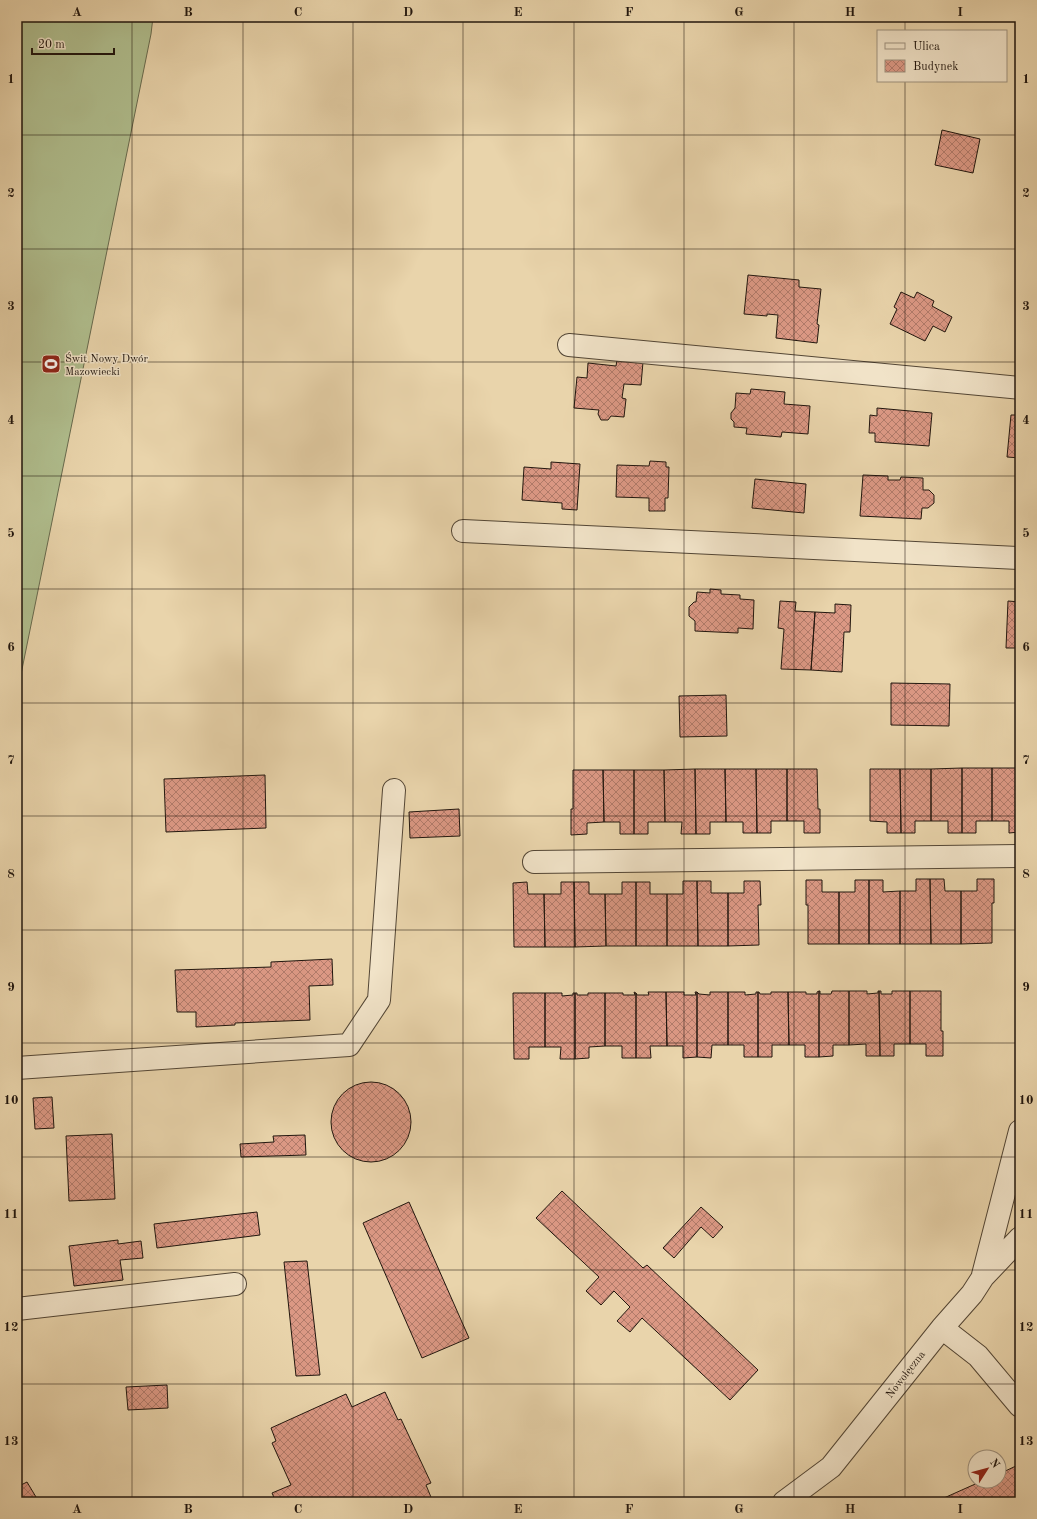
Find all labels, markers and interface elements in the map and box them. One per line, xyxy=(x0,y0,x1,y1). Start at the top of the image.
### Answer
text: A xyxy=(72,6,82,19)
text: B xyxy=(183,6,193,19)
text: C xyxy=(294,6,302,19)
text: D xyxy=(403,6,413,19)
text: E xyxy=(514,6,523,19)
text: F xyxy=(625,6,634,19)
text: G xyxy=(734,6,744,19)
text: H xyxy=(845,6,856,19)
text: I xyxy=(957,6,963,19)
scale bar xyxy=(32,30,114,56)
legend xyxy=(877,30,1007,82)
text: 20 m xyxy=(38,39,65,51)
text: Ulica xyxy=(913,41,940,53)
text: Budynek xyxy=(913,61,959,73)
text: 1 xyxy=(7,73,15,86)
text: 1 xyxy=(1022,73,1030,86)
text: 2 xyxy=(7,187,15,200)
text: 2 xyxy=(1022,187,1030,200)
text: 3 xyxy=(7,300,15,313)
text: 3 xyxy=(1022,300,1030,313)
place label: Świt Nowy Dwór Mazowiecki xyxy=(65,352,148,378)
sports icon: Świt Nowy Dwór Mazowiecki xyxy=(40,353,62,375)
text: 4 xyxy=(7,414,15,427)
text: 4 xyxy=(1022,414,1030,427)
text: 5 xyxy=(7,527,15,540)
text: 5 xyxy=(1022,527,1030,540)
text: 6 xyxy=(7,641,15,654)
text: 6 xyxy=(1022,641,1030,654)
text: 7 xyxy=(7,754,15,767)
text: 7 xyxy=(1022,754,1030,767)
text: 8 xyxy=(7,868,15,881)
text: 8 xyxy=(1022,868,1030,881)
text: 9 xyxy=(7,981,15,994)
text: 9 xyxy=(1022,981,1030,994)
text: 10 xyxy=(3,1094,19,1107)
text: 10 xyxy=(1018,1094,1034,1107)
text: 11 xyxy=(3,1208,19,1221)
text: 11 xyxy=(1018,1208,1034,1221)
text: 12 xyxy=(3,1321,19,1334)
text: 12 xyxy=(1018,1321,1034,1334)
street label: Nowołęczna xyxy=(885,1349,928,1401)
text: 13 xyxy=(3,1435,19,1448)
text: 13 xyxy=(1018,1435,1034,1448)
north arrow xyxy=(967,1449,1007,1489)
text: N xyxy=(987,1457,1001,1471)
text: A xyxy=(72,1503,82,1516)
text: B xyxy=(183,1503,193,1516)
text: C xyxy=(294,1503,302,1516)
text: D xyxy=(403,1503,413,1516)
text: E xyxy=(514,1503,523,1516)
text: F xyxy=(625,1503,634,1516)
text: G xyxy=(734,1503,744,1516)
text: H xyxy=(845,1503,856,1516)
text: I xyxy=(957,1503,963,1516)

